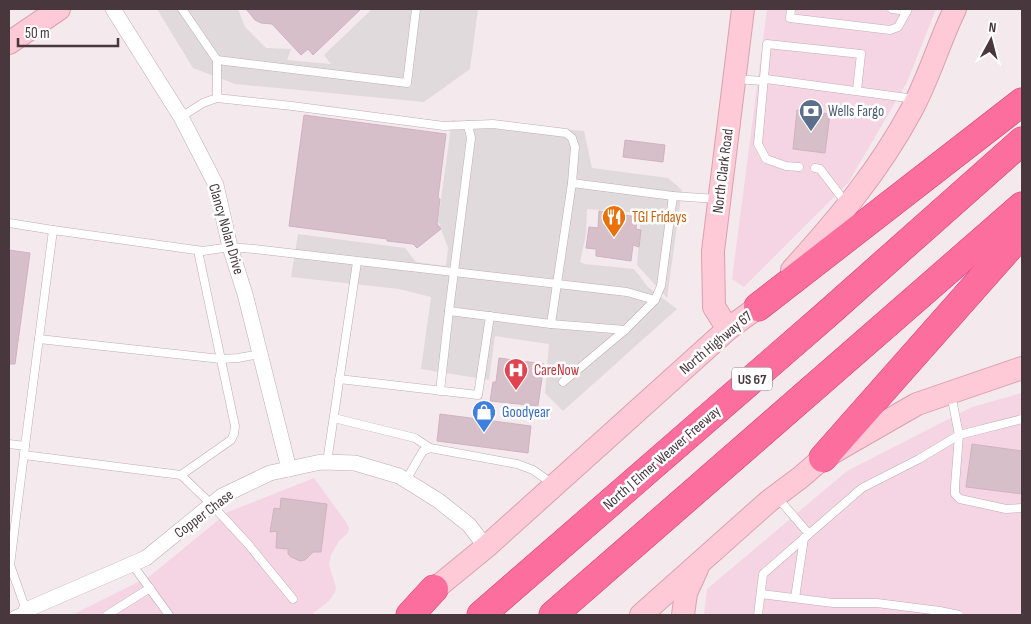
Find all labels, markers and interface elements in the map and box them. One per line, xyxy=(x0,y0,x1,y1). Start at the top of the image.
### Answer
scale bar xyxy=(18,15,118,47)
north arrow xyxy=(966,15,1016,65)
text: N xyxy=(988,19,997,36)
text: 50 m xyxy=(25,24,50,43)
bank icon: Wells Fargo xyxy=(798,98,824,132)
place label: Wells Fargo xyxy=(828,102,884,121)
street label: North Clark Road xyxy=(708,128,738,214)
street label: Clancy Nolan Drive xyxy=(204,181,248,277)
restaurant icon: TGI Fridays xyxy=(601,204,627,238)
place label: TGI Fridays xyxy=(632,208,687,227)
street label: North Highway 67 xyxy=(676,307,756,379)
hospital icon: CareNow xyxy=(503,357,529,391)
place label: CareNow xyxy=(534,361,580,380)
road number: US 67 xyxy=(732,368,772,390)
shop icon: Goodyear xyxy=(471,399,497,433)
street label: North J Elmer Weaver Freeway xyxy=(599,402,725,514)
place label: Goodyear xyxy=(502,403,551,422)
street label: Copper Chase xyxy=(171,486,237,542)

